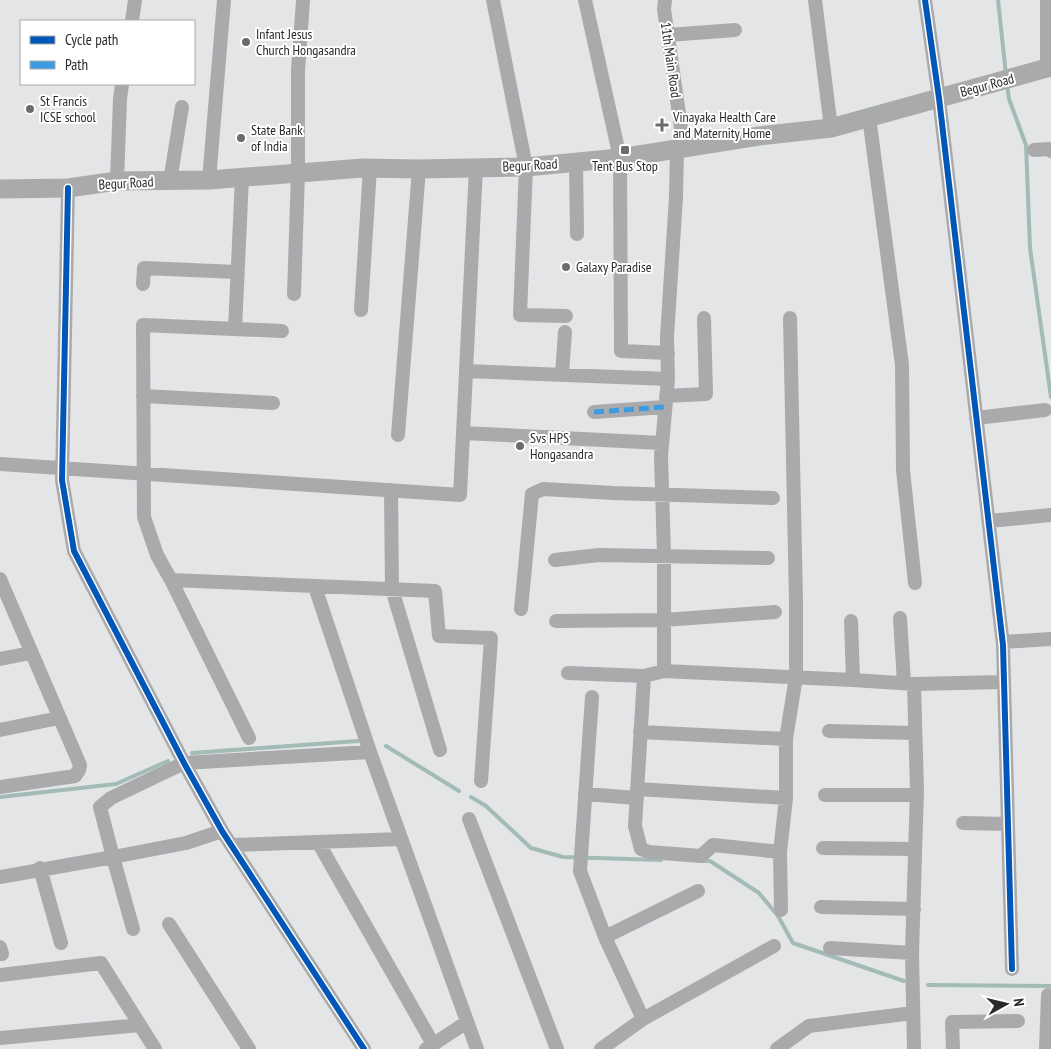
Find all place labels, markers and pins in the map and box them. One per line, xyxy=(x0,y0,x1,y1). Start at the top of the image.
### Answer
place label: Infant Jesus Church Hongasandra xyxy=(256,25,356,59)
marker: Infant Jesus Church Hongasandra xyxy=(240,36,252,48)
place label: St Francis ICSE school xyxy=(40,92,97,126)
marker: St Francis ICSE school xyxy=(24,103,36,115)
place label: Vinayaka Health Care and Maternity Home xyxy=(672,108,776,142)
marker: Vinayaka Health Care and Maternity Home xyxy=(655,118,669,132)
place label: State Bank of India xyxy=(251,121,303,155)
marker: State Bank of India xyxy=(235,132,247,144)
marker: Tent Bus Stop xyxy=(619,144,631,156)
place label: Tent Bus Stop xyxy=(592,157,658,175)
place label: Galaxy Paradise xyxy=(576,258,652,276)
marker: Galaxy Paradise xyxy=(560,261,572,273)
place label: Svs HPS Hongasandra xyxy=(530,429,593,463)
marker: Svs HPS Hongasandra xyxy=(514,440,526,452)

